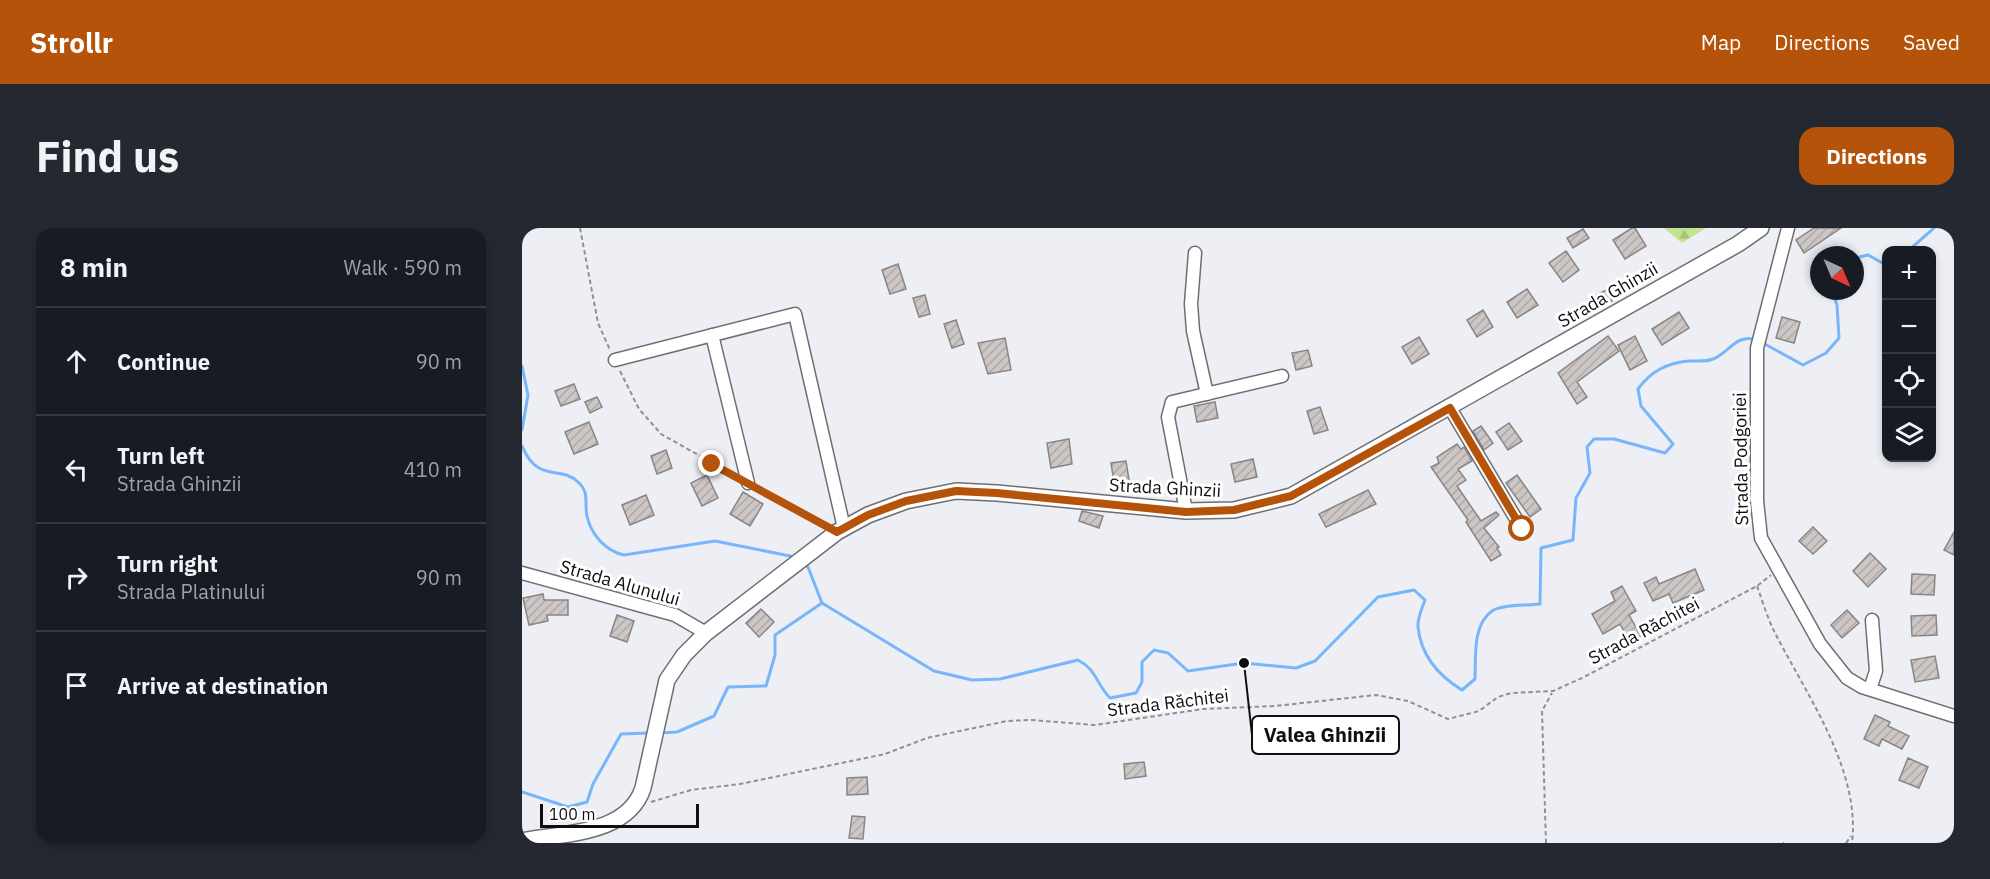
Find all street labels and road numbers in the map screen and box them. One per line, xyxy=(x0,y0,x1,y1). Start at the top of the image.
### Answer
street label: Strada Ghinzii xyxy=(1553,257,1662,333)
street label: Strada Podgoriei xyxy=(1728,392,1753,526)
street label: Strada Ghinzii xyxy=(1108,473,1222,502)
street label: Strada Alunului xyxy=(557,554,683,611)
street label: Strada Răchitei xyxy=(1584,592,1703,669)
street label: Strada Răchitei xyxy=(1106,684,1230,721)

